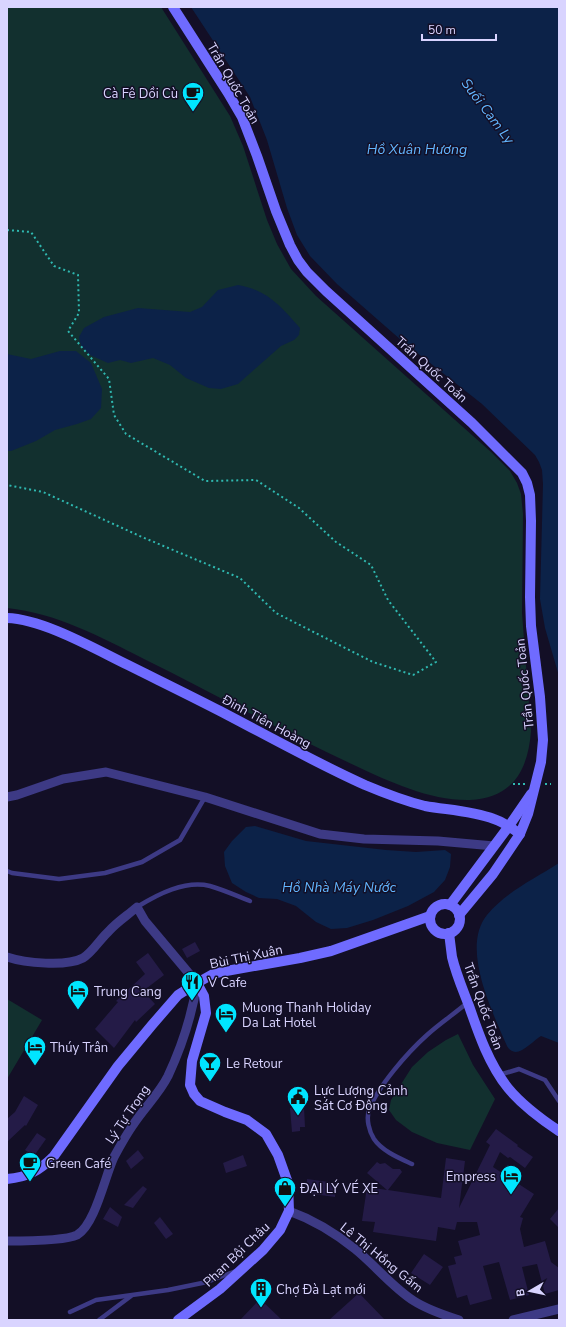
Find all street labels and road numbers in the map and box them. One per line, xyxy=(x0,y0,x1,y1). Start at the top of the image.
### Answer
street label: Trần Quốc Toản xyxy=(203,39,264,128)
street label: Trần Quốc Toản xyxy=(391,333,471,407)
street label: Trần Quốc Toản xyxy=(511,638,539,730)
street label: Đinh Tiên Hoàng xyxy=(218,690,314,753)
street label: Bùi Thị Xuân xyxy=(208,940,284,973)
street label: Trần Quốc Toản xyxy=(459,960,507,1052)
street label: Lý Tự Trọng xyxy=(101,1081,154,1148)
street label: Phan Bội Châu xyxy=(200,1218,274,1291)
street label: Lê Thị Hồng Gấm xyxy=(336,1219,427,1297)

